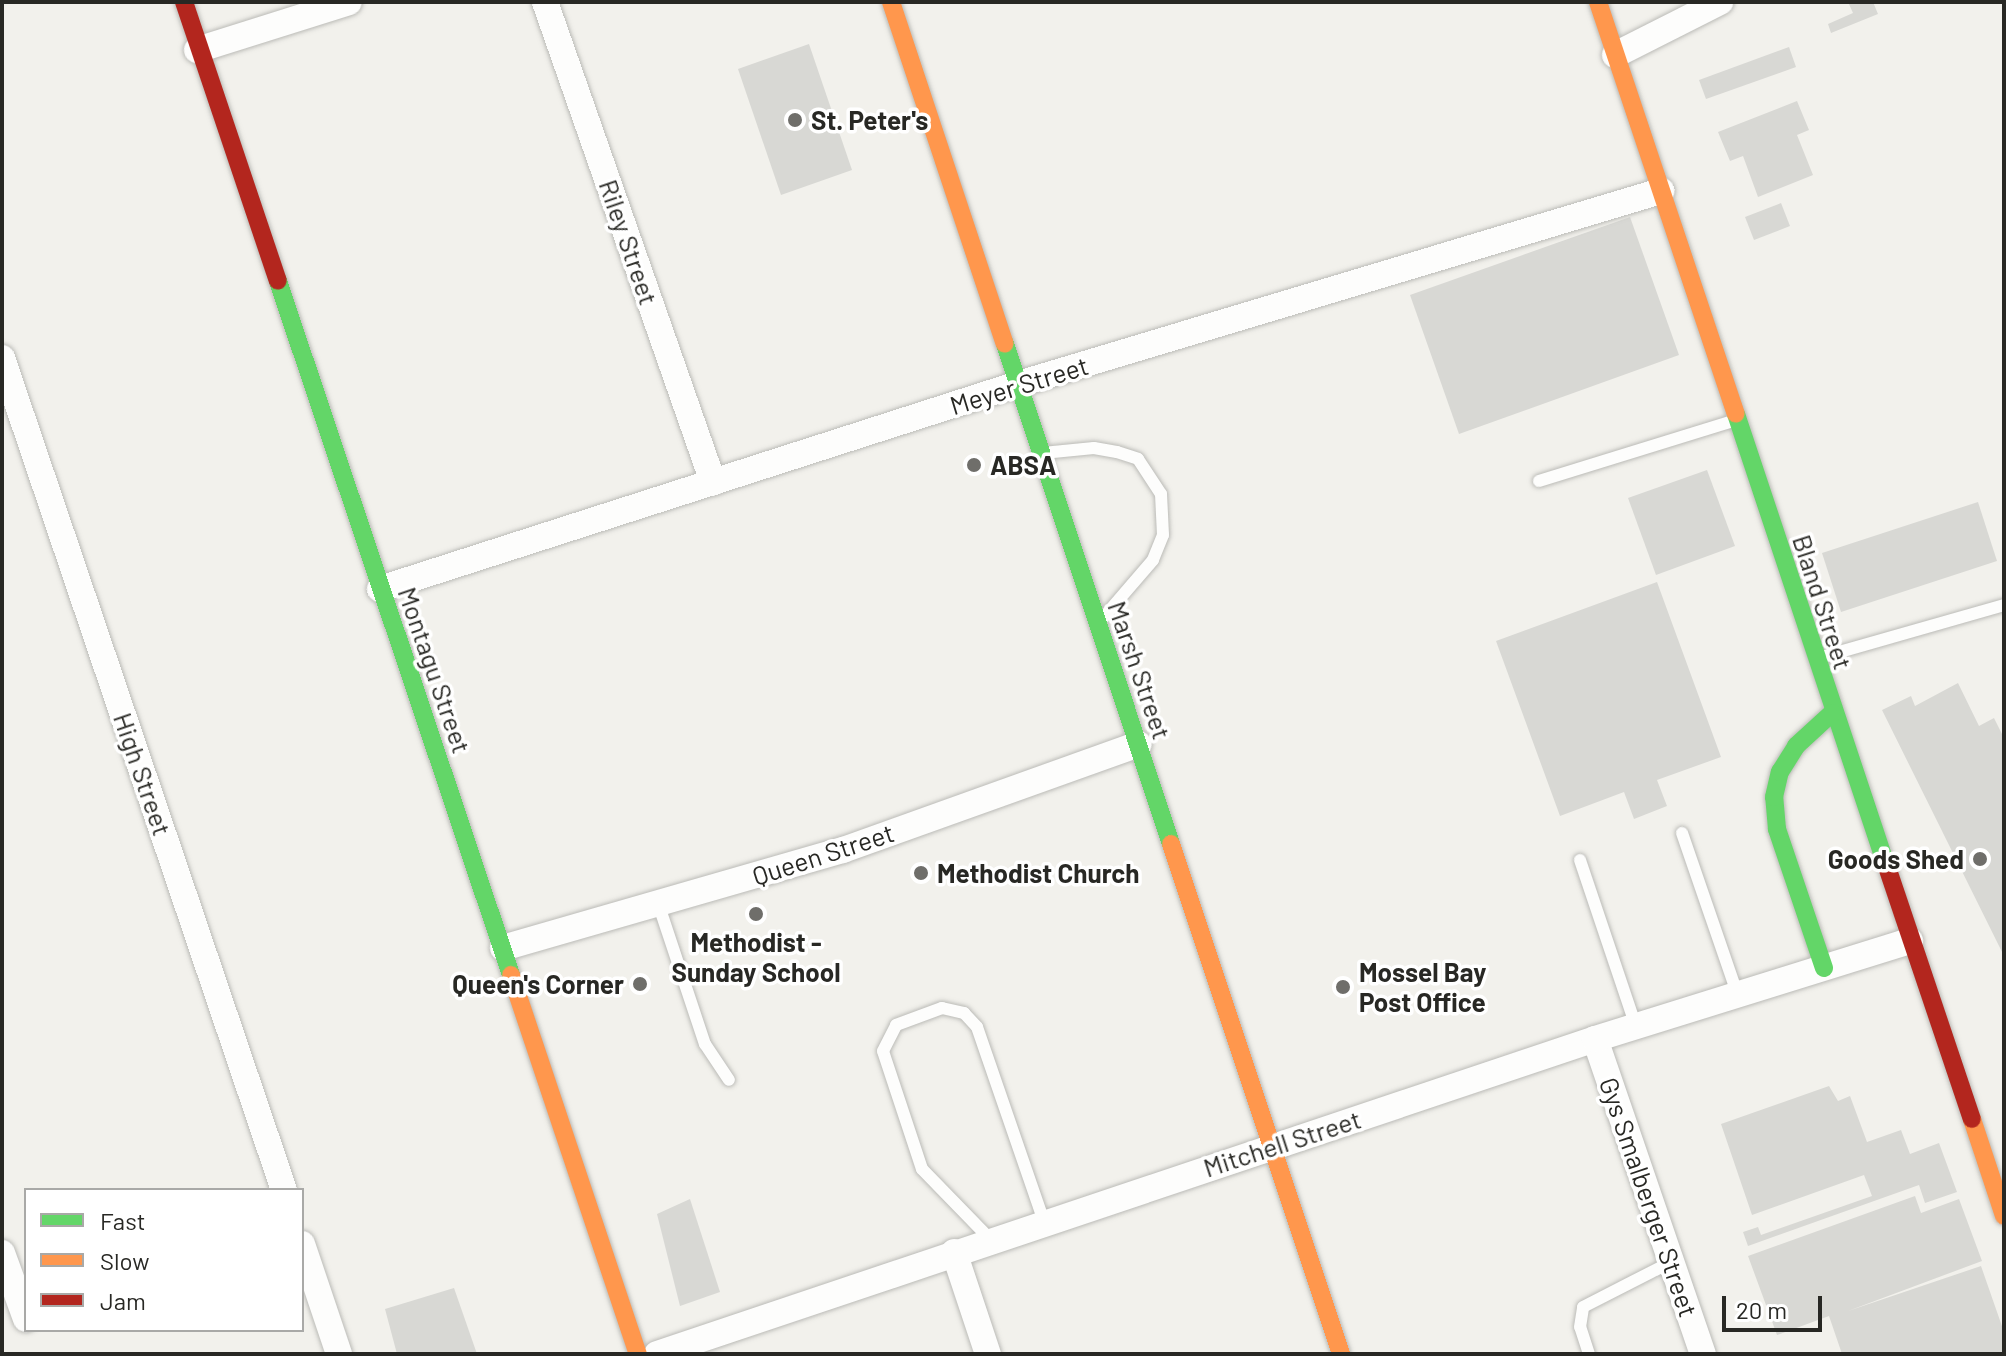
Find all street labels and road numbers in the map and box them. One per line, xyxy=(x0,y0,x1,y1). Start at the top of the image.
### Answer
street label: Riley Street xyxy=(593,175,665,309)
street label: Meyer Street xyxy=(946,349,1092,421)
street label: Bland Street xyxy=(1787,531,1859,673)
street label: Montagu Street xyxy=(392,583,478,757)
street label: Marsh Street xyxy=(1102,597,1178,743)
street label: High Street xyxy=(107,709,179,839)
street label: Queen Street xyxy=(748,816,898,892)
street label: Gys Smalberger Street xyxy=(1593,1073,1705,1321)
street label: Mitchell Street xyxy=(1199,1103,1365,1183)

